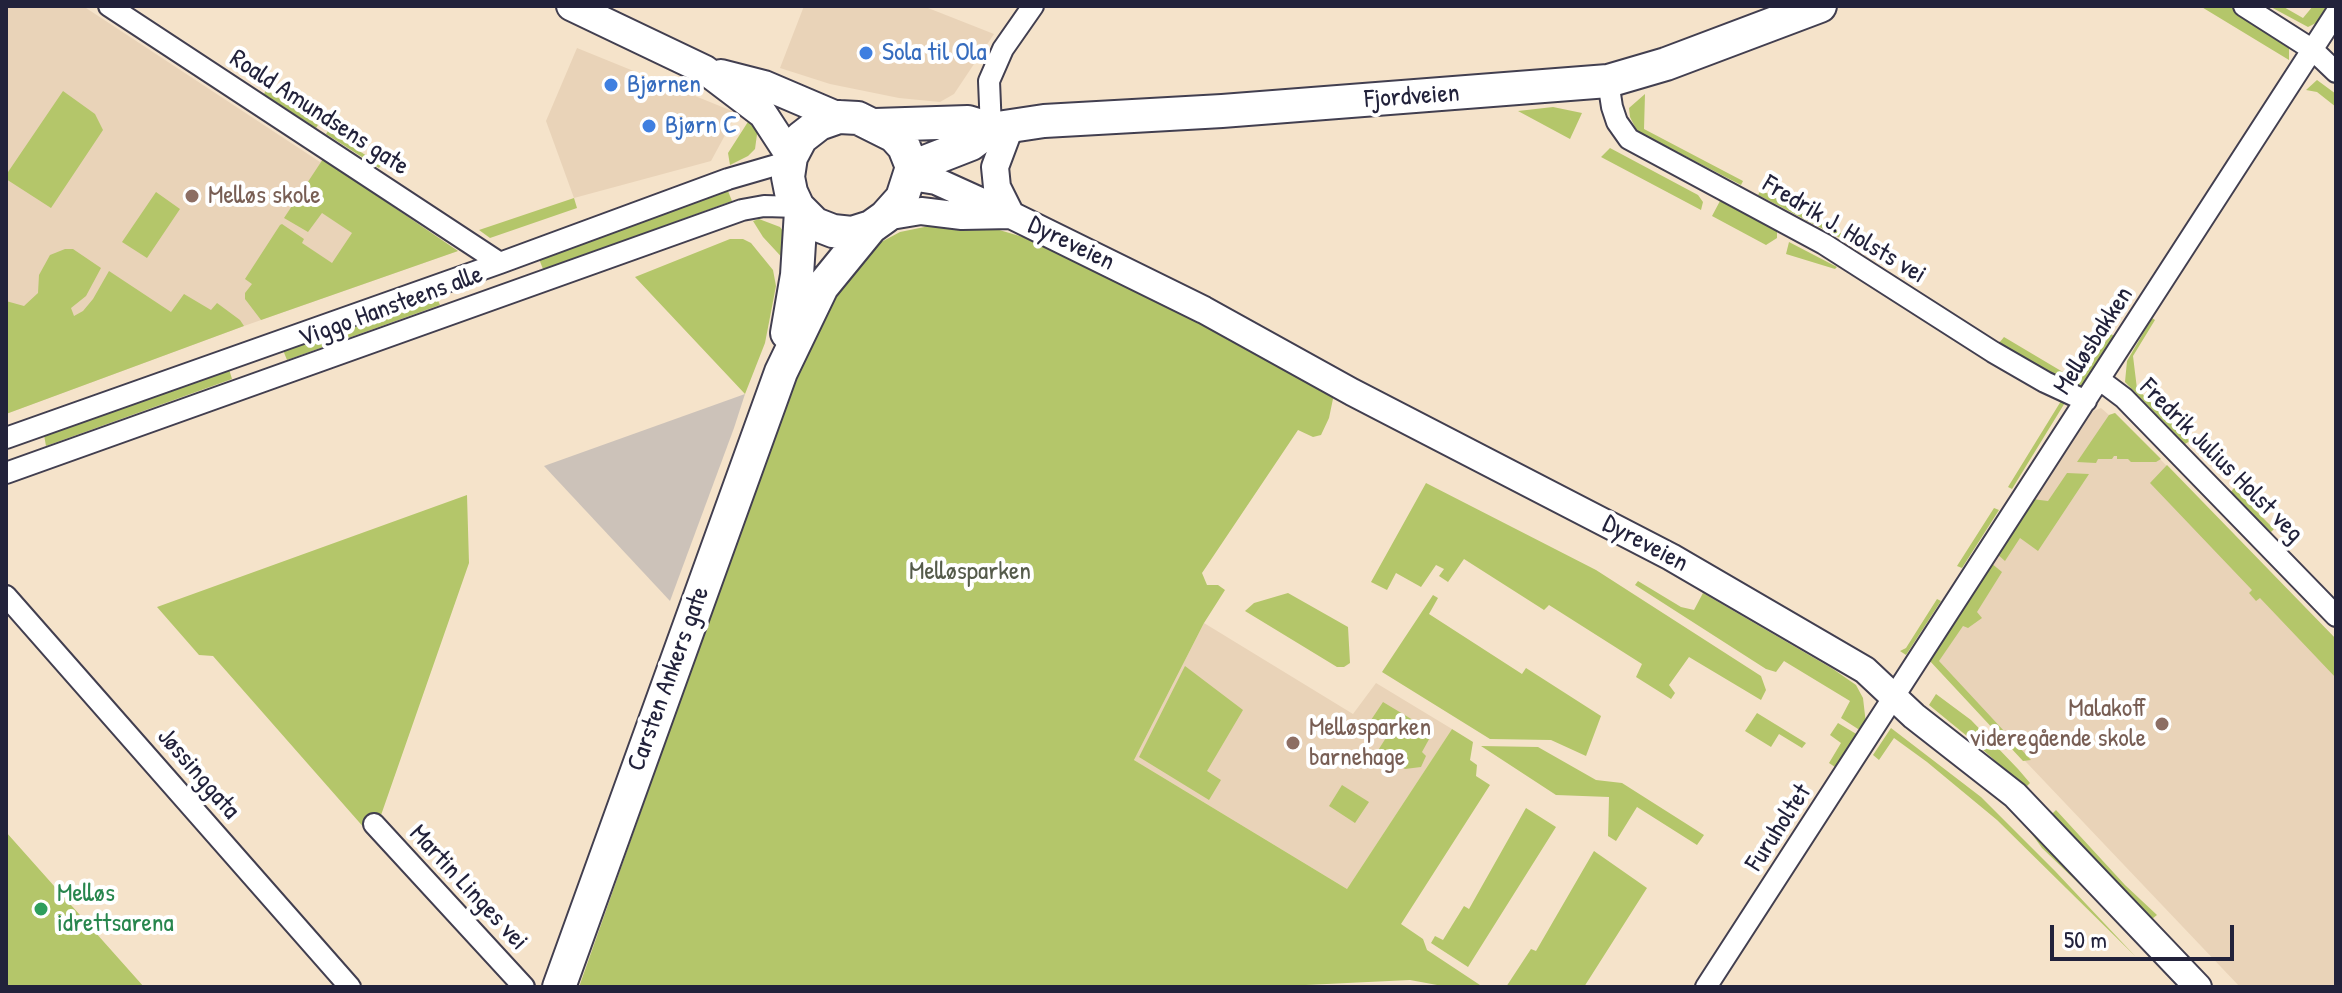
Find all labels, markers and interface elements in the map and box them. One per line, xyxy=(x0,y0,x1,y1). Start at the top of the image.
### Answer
place label: Sola til Ola xyxy=(882,37,987,69)
street label: Roald Amundsens gate xyxy=(224,43,414,183)
marker: Sola til Ola xyxy=(857,44,875,62)
place label: Bjørnen xyxy=(627,69,701,101)
marker: Bjørnen xyxy=(602,76,620,94)
street label: Fjordveien xyxy=(1363,78,1461,116)
place label: Bjørn C xyxy=(665,110,737,142)
marker: Bjørn C xyxy=(640,117,658,135)
street label: Fredrik J. Holsts vei xyxy=(1757,169,1931,291)
place label: Melløs skole xyxy=(208,180,320,212)
marker: Melløs skole xyxy=(183,187,201,205)
street label: Dyreveien xyxy=(1023,210,1119,278)
street label: Viggo Hansteens alle xyxy=(295,259,487,355)
street label: Melløsbakken xyxy=(2048,281,2140,401)
street label: Fredrik Julius Holst veg xyxy=(2133,373,2309,549)
street label: Dyreveien xyxy=(1597,509,1693,579)
park label: Melløsparken xyxy=(909,556,1031,588)
street label: Carsten Ankers gate xyxy=(621,582,717,776)
place label: Malakoff videregående skole xyxy=(1970,693,2146,754)
place label: Melløsparken barnehage xyxy=(1309,712,1431,774)
marker: Malakoff videregående skole xyxy=(2153,715,2171,733)
street label: Jøssinggata xyxy=(150,722,246,826)
marker: Melløsparken barnehage xyxy=(1284,734,1302,752)
street label: Furuholtet xyxy=(1739,779,1819,877)
street label: Martin Linges vei xyxy=(402,819,534,957)
place label: Melløs idrettsarena xyxy=(57,878,174,940)
marker: Melløs idrettsarena xyxy=(32,900,50,918)
scale bar xyxy=(2054,909,2238,959)
text: 50 m xyxy=(2064,923,2107,955)

